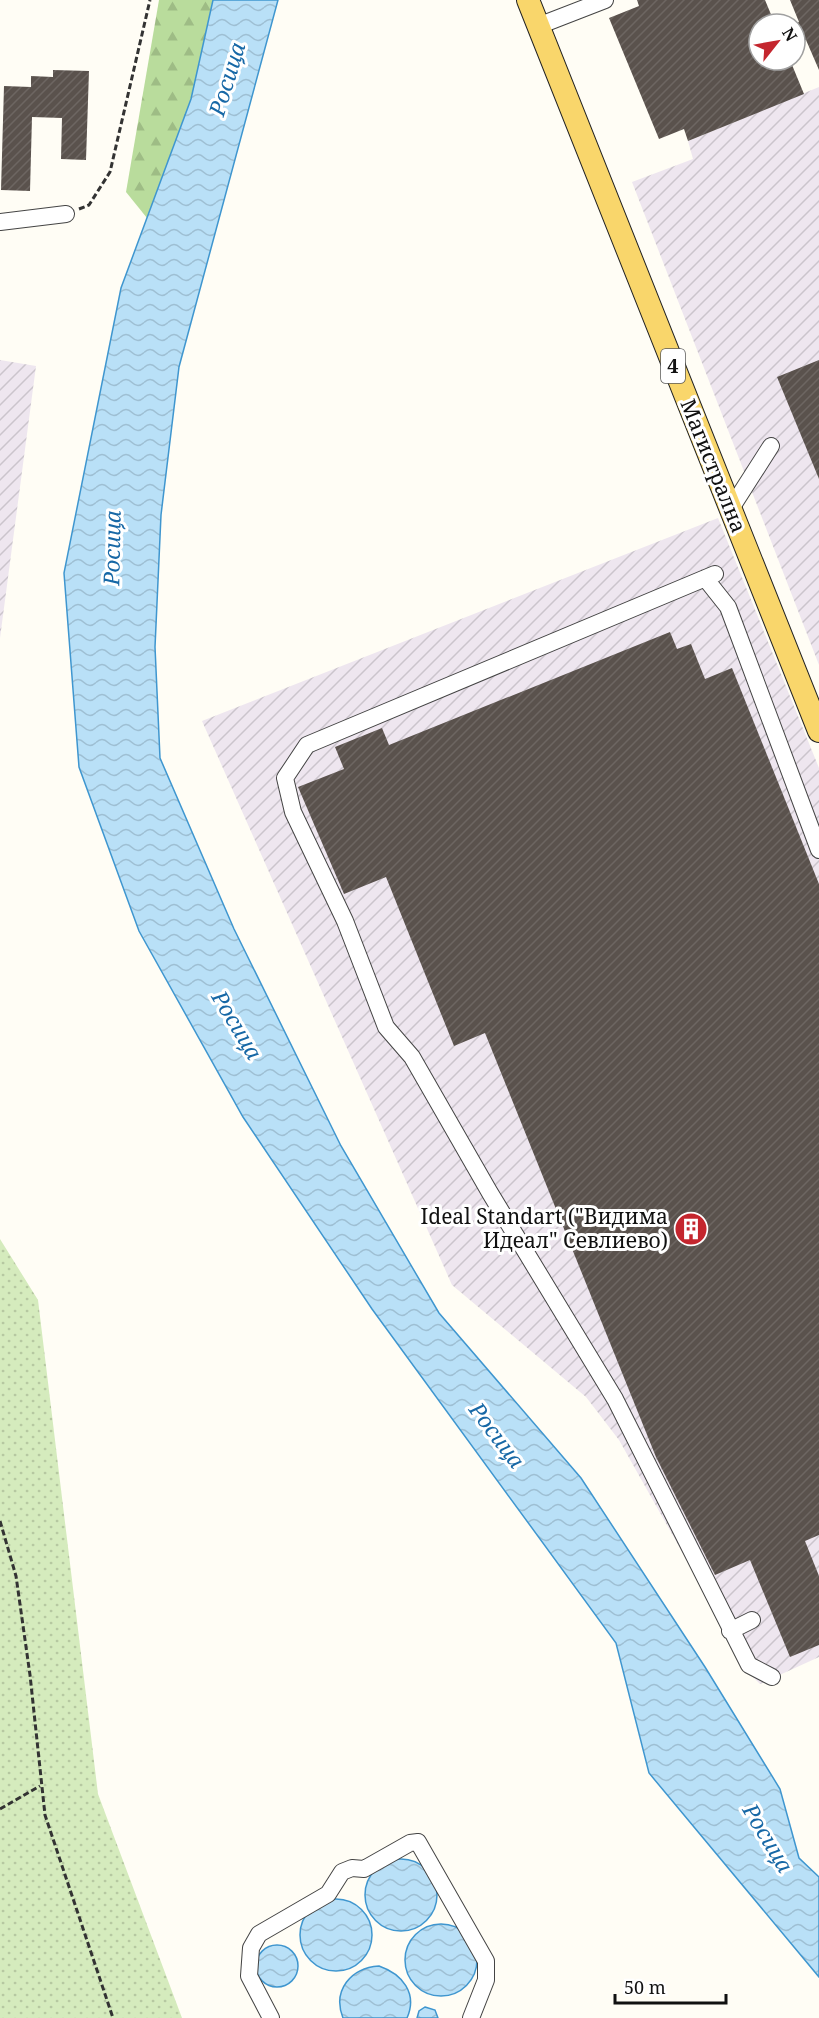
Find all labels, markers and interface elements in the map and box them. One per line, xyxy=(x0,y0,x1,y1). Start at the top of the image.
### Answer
north arrow xyxy=(747,12,807,72)
text: N xyxy=(777,23,803,46)
water label: Росица xyxy=(200,38,252,120)
road number: 4 xyxy=(661,349,685,383)
street label: Магистрална xyxy=(674,395,753,537)
water label: Росица xyxy=(95,510,127,587)
water label: Росица xyxy=(205,984,270,1065)
place label: Ideal Standart ("Видима Идеал" Севлиево) xyxy=(421,1202,668,1254)
building icon: Ideal Standart ("Видима Идеал" Севлиево) xyxy=(673,1211,709,1247)
water label: Росица xyxy=(463,1394,533,1474)
water label: Росица xyxy=(736,1797,801,1878)
scale bar xyxy=(615,1967,726,2005)
text: 50 m xyxy=(624,1975,666,1999)

